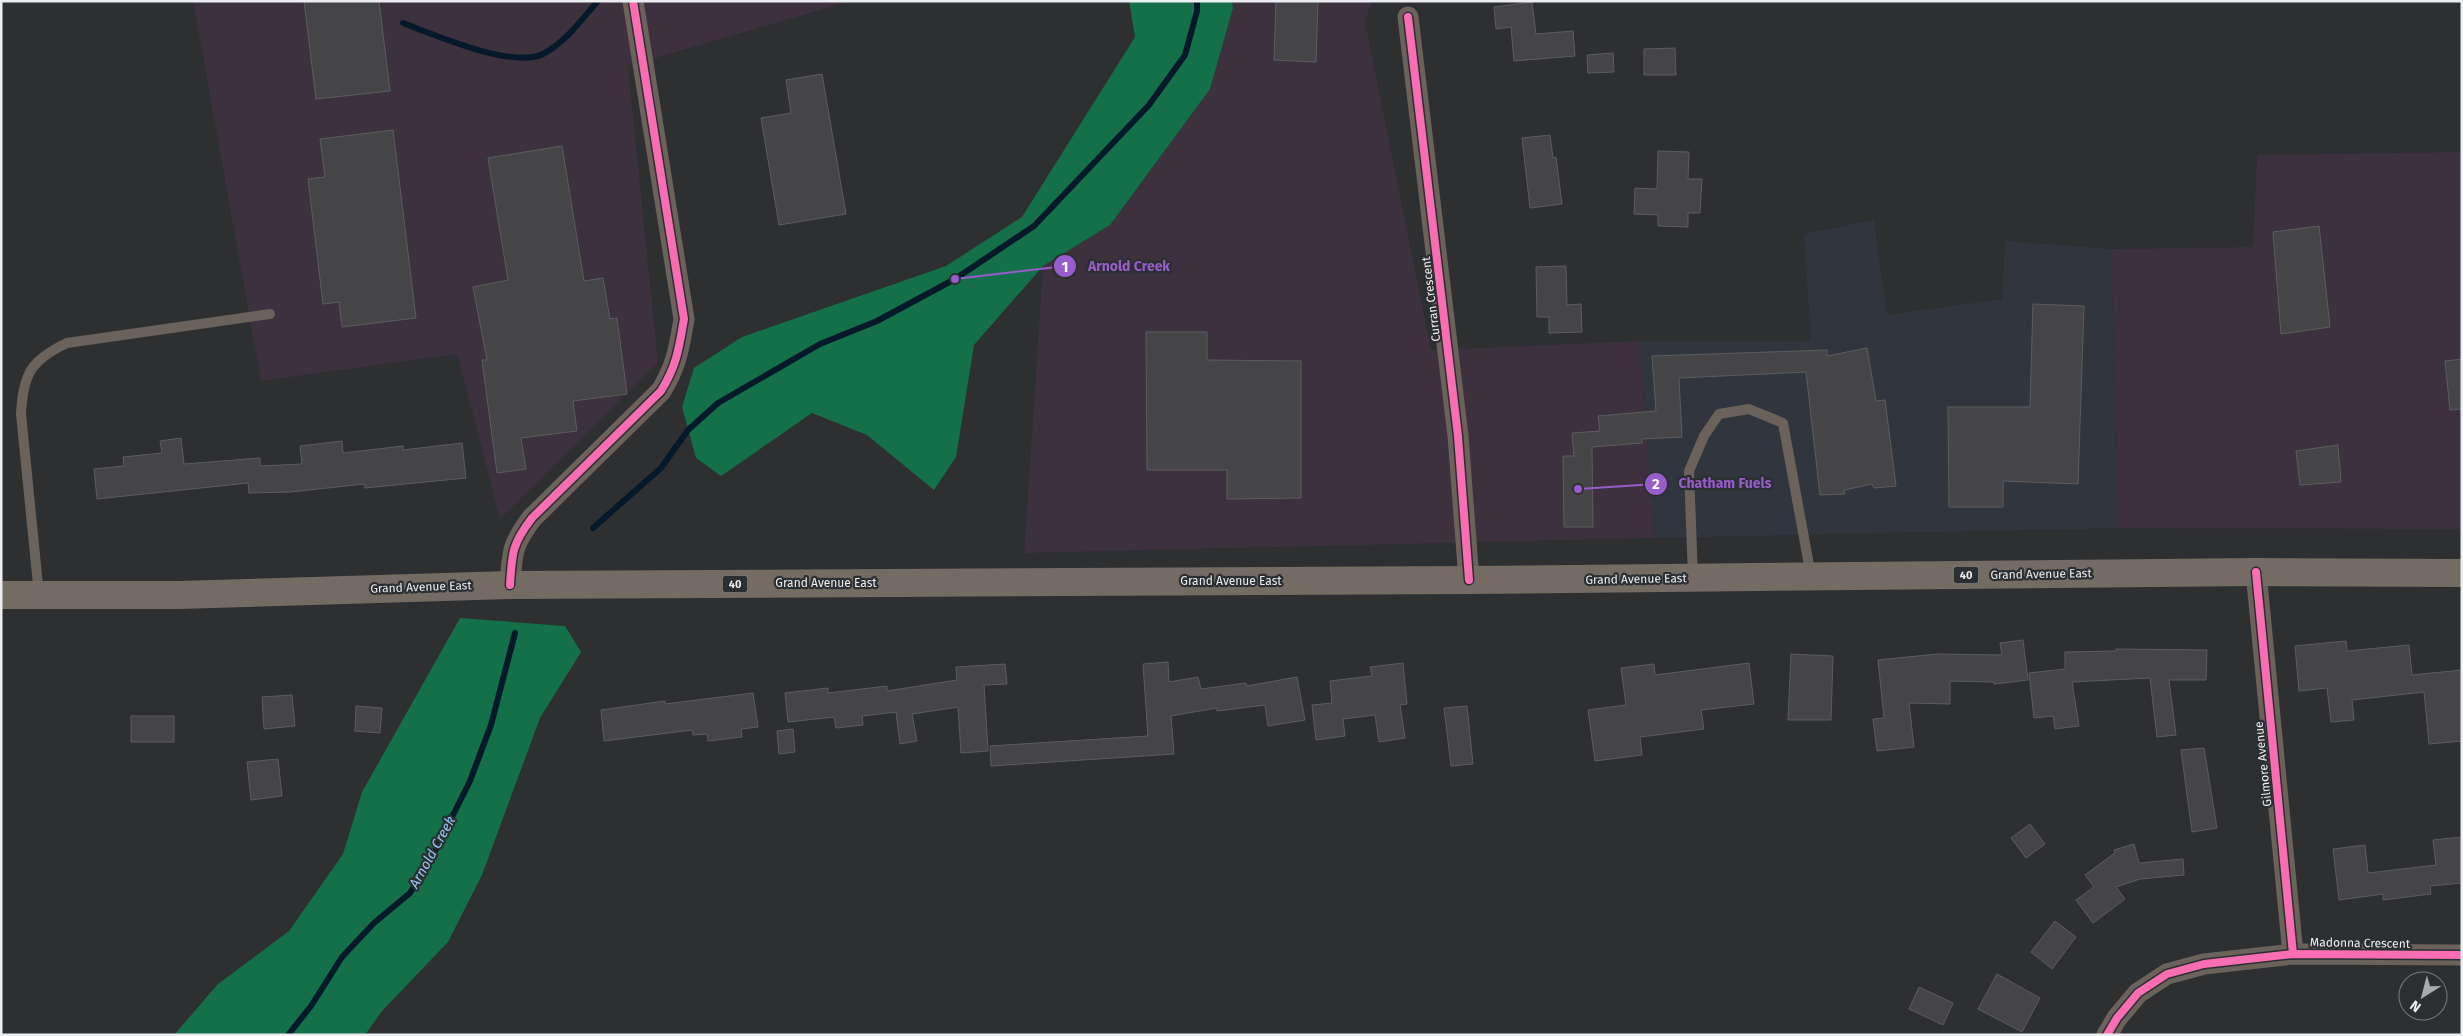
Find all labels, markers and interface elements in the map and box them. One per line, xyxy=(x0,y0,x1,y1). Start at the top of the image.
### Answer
callout: Arnold Creek xyxy=(1053,252,1180,281)
street label: Curran Crescent xyxy=(1419,255,1443,342)
text: 1 xyxy=(1062,258,1068,276)
text: Arnold Creek xyxy=(1087,258,1170,275)
callout: Chatham Fuels xyxy=(1644,469,1782,498)
text: 2 xyxy=(1652,475,1660,493)
text: Chatham Fuels xyxy=(1679,475,1772,492)
road number: 40 xyxy=(1954,566,1978,584)
street label: Grand Avenue East xyxy=(1990,566,2092,582)
street label: Grand Avenue East xyxy=(1585,571,1687,587)
street label: Grand Avenue East xyxy=(1180,574,1282,588)
road number: 40 xyxy=(722,576,748,592)
street label: Grand Avenue East xyxy=(775,576,877,590)
street label: Grand Avenue East xyxy=(370,578,473,596)
street label: Gilmore Avenue xyxy=(2252,721,2274,807)
water label: Arnold Creek xyxy=(405,813,459,892)
street label: Madonna Crescent xyxy=(2310,935,2411,951)
north arrow xyxy=(2398,971,2448,1021)
text: N xyxy=(2407,997,2424,1016)

